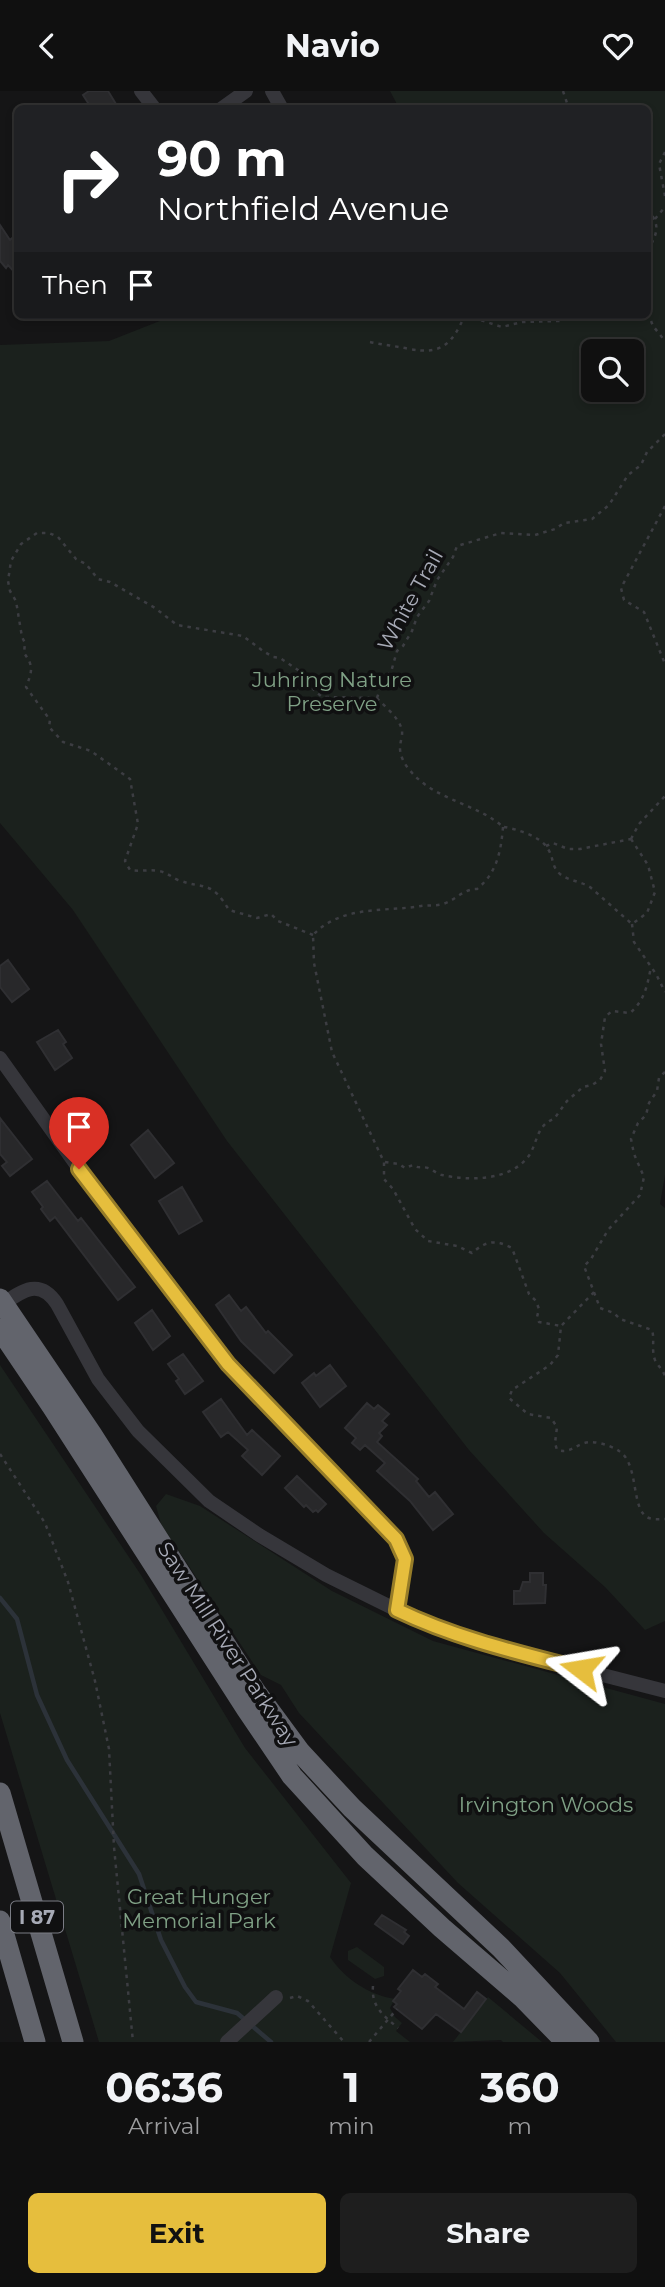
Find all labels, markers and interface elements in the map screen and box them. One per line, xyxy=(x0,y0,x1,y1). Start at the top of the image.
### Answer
text: Navio xyxy=(285,26,380,65)
icon: back xyxy=(28,27,66,65)
icon: heart xyxy=(599,27,637,65)
text: 90 m xyxy=(157,129,287,188)
icon: right xyxy=(42,133,133,224)
text: Northfield Avenue xyxy=(157,189,449,228)
icon: arrive xyxy=(122,266,160,304)
text: Then xyxy=(42,269,108,301)
map controls xyxy=(581,339,644,402)
button: search xyxy=(581,339,644,402)
street label: White Trail xyxy=(372,545,448,655)
park label: Juhring Nature Preserve xyxy=(251,667,412,716)
pin xyxy=(49,1097,109,1169)
icon: arrive xyxy=(60,1108,98,1146)
street label: Saw Mill River Parkway xyxy=(152,1537,304,1751)
position arrow xyxy=(544,1632,618,1706)
park label: Irvington Woods xyxy=(459,1792,633,1817)
park label: Great Hunger Memorial Park xyxy=(122,1884,276,1933)
road number: I 87 xyxy=(11,1901,63,1933)
text: 06:36 xyxy=(105,2061,223,2113)
text: 1 xyxy=(343,2061,360,2113)
text: 360 xyxy=(480,2061,560,2113)
text: Arrival xyxy=(128,2112,200,2140)
text: min xyxy=(328,2112,374,2140)
text: m xyxy=(508,2112,532,2140)
button: Exit xyxy=(28,2193,326,2273)
button: Share xyxy=(340,2193,637,2273)

